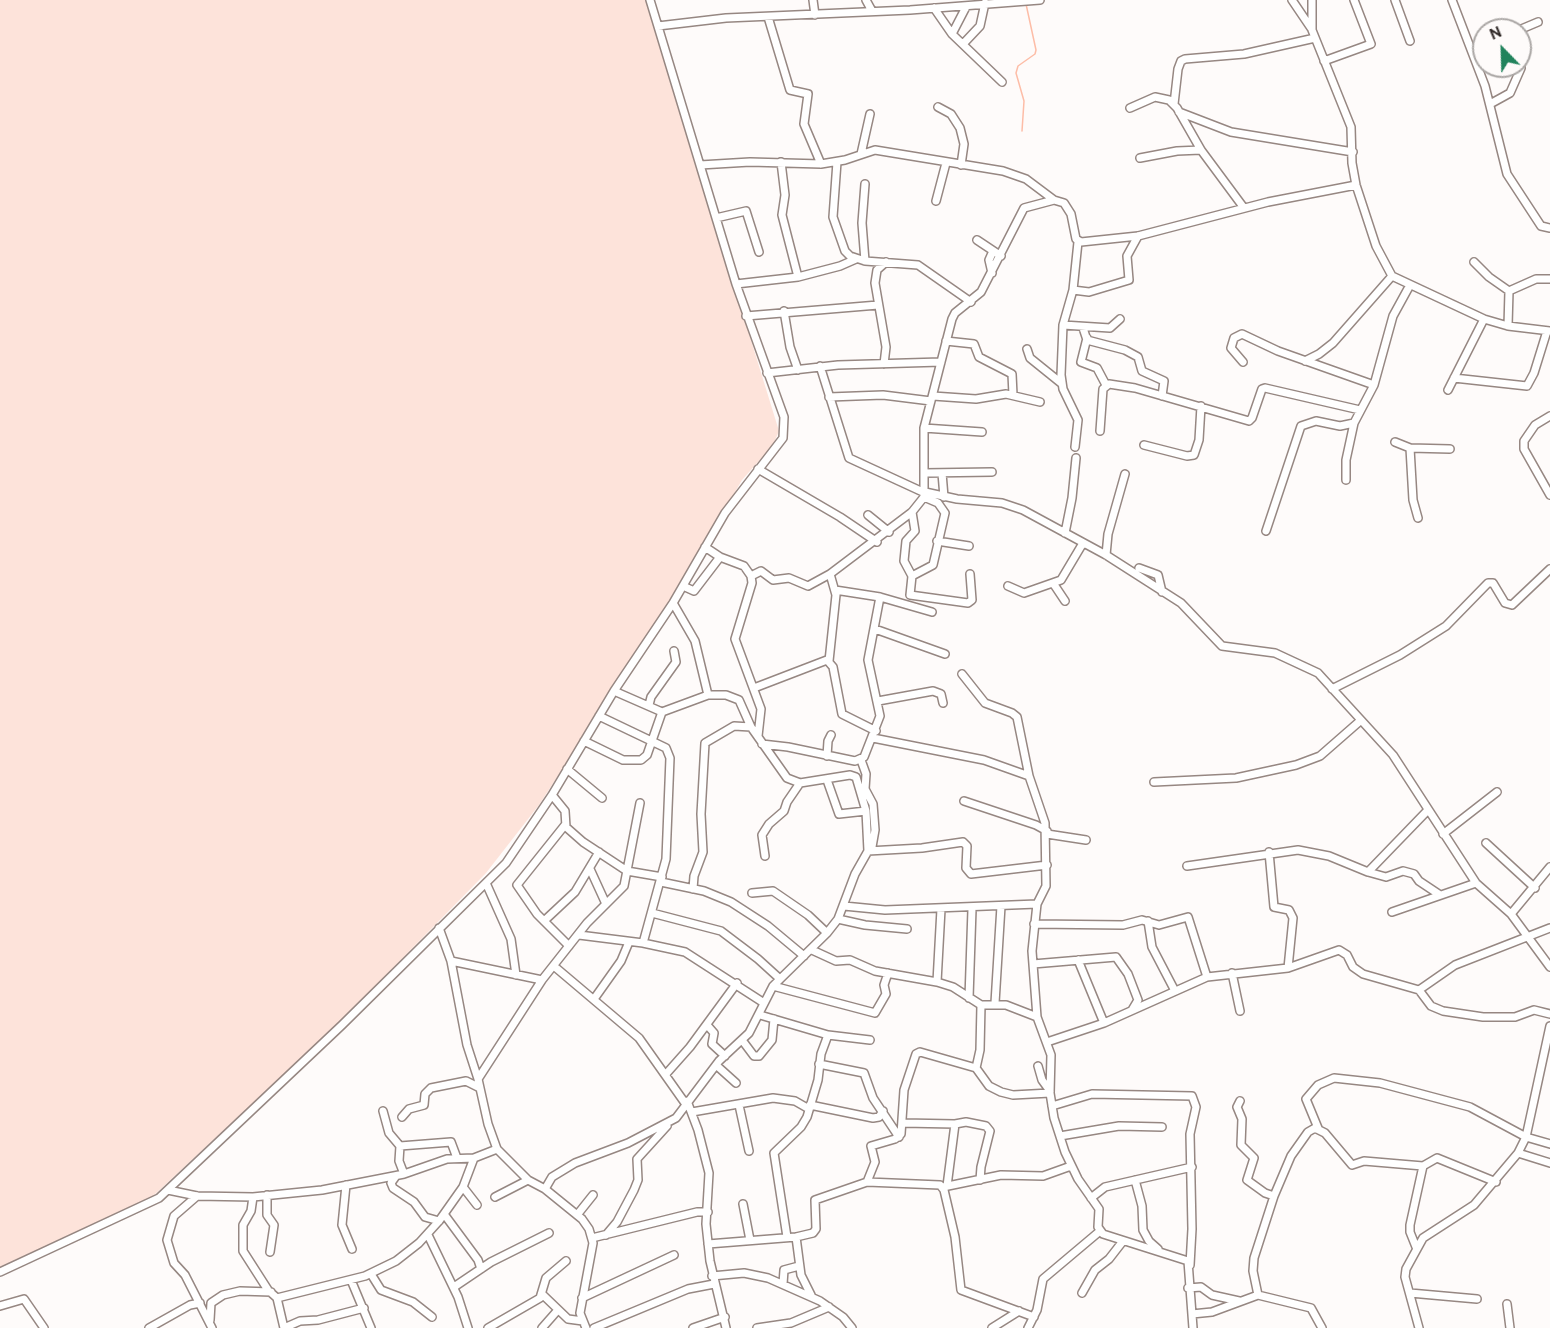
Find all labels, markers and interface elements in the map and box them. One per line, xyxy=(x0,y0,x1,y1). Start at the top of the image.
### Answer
north arrow xyxy=(1472,18,1532,78)
text: N xyxy=(1487,22,1504,44)

